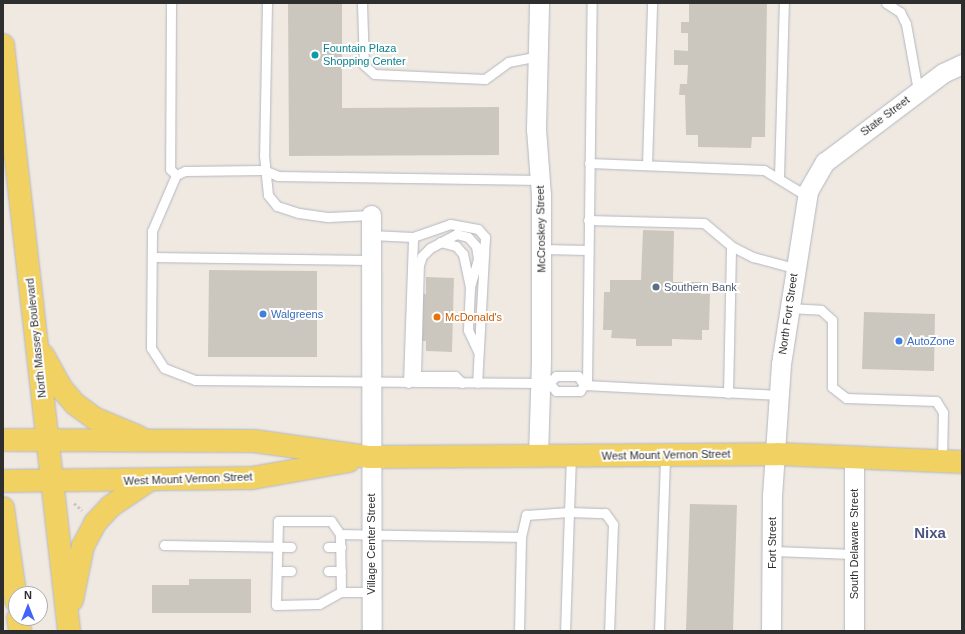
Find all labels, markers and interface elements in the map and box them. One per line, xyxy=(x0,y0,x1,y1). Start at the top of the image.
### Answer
place label: Fountain Plaza Shopping Center xyxy=(323,42,406,68)
marker: Fountain Plaza Shopping Center xyxy=(310,50,320,60)
street label: State Street xyxy=(858,93,912,139)
street label: McCroskey Street xyxy=(534,185,548,273)
street label: North Fort Street xyxy=(776,273,800,355)
street label: North Massey Boulevard xyxy=(23,277,49,399)
place label: Southern Bank xyxy=(664,280,737,294)
marker: Southern Bank xyxy=(651,282,661,292)
place label: Walgreens xyxy=(271,307,323,321)
marker: Walgreens xyxy=(258,309,268,319)
place label: McDonald's xyxy=(445,310,502,324)
marker: McDonald's xyxy=(432,312,442,322)
place label: AutoZone xyxy=(907,334,955,348)
marker: AutoZone xyxy=(894,336,904,346)
street label: West Mount Vernon Street xyxy=(601,447,731,463)
street label: West Mount Vernon Street xyxy=(123,470,253,488)
street label: South Delaware Street xyxy=(847,489,861,599)
street label: Village Center Street xyxy=(364,493,378,595)
street label: Fort Street xyxy=(765,517,779,569)
district label: Nixa xyxy=(914,524,946,542)
north arrow xyxy=(8,586,48,626)
text: N xyxy=(24,589,32,601)

